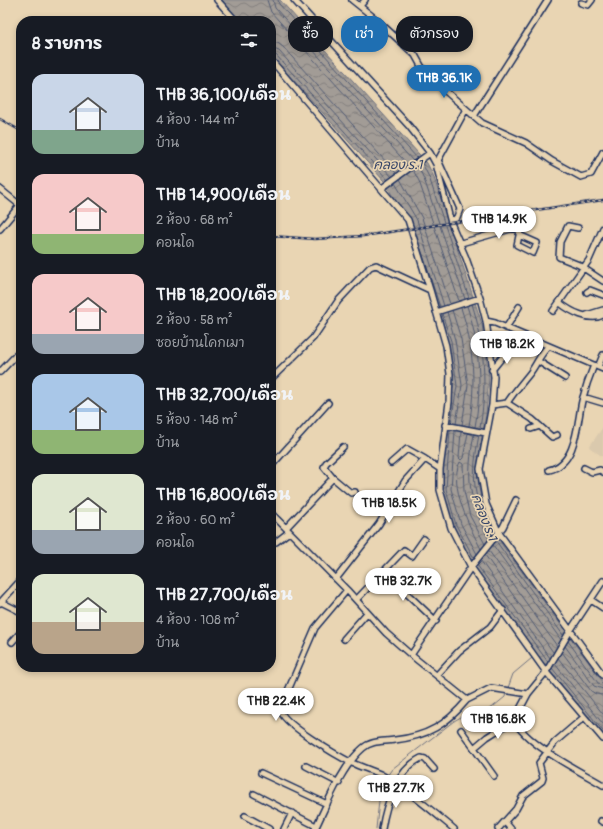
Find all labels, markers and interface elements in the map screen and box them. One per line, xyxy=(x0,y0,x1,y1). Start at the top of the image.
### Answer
chip: ซื้อ xyxy=(288,16,333,52)
chip: เช่า xyxy=(341,16,388,52)
chip: ตัวกรอง xyxy=(396,16,473,52)
icon: filters xyxy=(238,29,260,51)
text: 8 รายการ xyxy=(32,33,102,54)
pin: THB 36.1K xyxy=(398,65,490,99)
text: THB 36.1K xyxy=(416,70,472,86)
text: THB 36,100/เดือน xyxy=(156,84,291,105)
icon: home xyxy=(64,90,112,138)
text: 4 ห้อง · 144 m² xyxy=(156,112,239,128)
text: บ้าน xyxy=(156,135,179,151)
water label: คลอง ร.1 xyxy=(374,157,424,173)
text: THB 14,900/เดือน xyxy=(156,184,291,205)
icon: home xyxy=(64,190,112,238)
pin: THB 14.9K xyxy=(453,206,545,240)
text: THB 14.9K xyxy=(471,211,527,227)
text: 2 ห้อง · 68 m² xyxy=(156,212,233,228)
text: คอนโด xyxy=(156,235,194,251)
text: THB 18,200/เดือน xyxy=(156,284,290,305)
icon: home xyxy=(64,290,112,338)
text: 2 ห้อง · 58 m² xyxy=(156,312,232,328)
pin: THB 18.2K xyxy=(461,331,553,365)
text: ซอยบ้านโคกเมา xyxy=(156,335,244,351)
text: THB 18.2K xyxy=(479,336,535,352)
text: THB 32,700/เดือน xyxy=(156,384,293,405)
icon: home xyxy=(64,390,112,438)
text: 5 ห้อง · 148 m² xyxy=(156,412,238,428)
text: บ้าน xyxy=(156,435,179,451)
text: THB 16,800/เดือน xyxy=(156,484,290,505)
icon: home xyxy=(64,490,112,538)
pin: THB 18.5K xyxy=(343,490,435,524)
water label: คลอง ร.1 xyxy=(468,492,501,545)
text: THB 18.5K xyxy=(362,495,417,511)
text: 2 ห้อง · 60 m² xyxy=(156,512,235,528)
text: คอนโด xyxy=(156,535,194,551)
pin: THB 32.7K xyxy=(357,568,449,602)
text: THB 32.7K xyxy=(374,573,432,589)
text: THB 27,700/เดือน xyxy=(156,584,293,605)
icon: home xyxy=(64,590,112,638)
text: 4 ห้อง · 108 m² xyxy=(156,612,240,628)
text: บ้าน xyxy=(156,635,179,651)
pin: THB 22.4K xyxy=(230,688,322,722)
text: THB 22.4K xyxy=(247,693,305,709)
pin: THB 16.8K xyxy=(452,706,544,740)
text: THB 16.8K xyxy=(470,711,526,727)
pin: THB 27.7K xyxy=(350,775,442,809)
text: THB 27.7K xyxy=(367,780,425,796)

